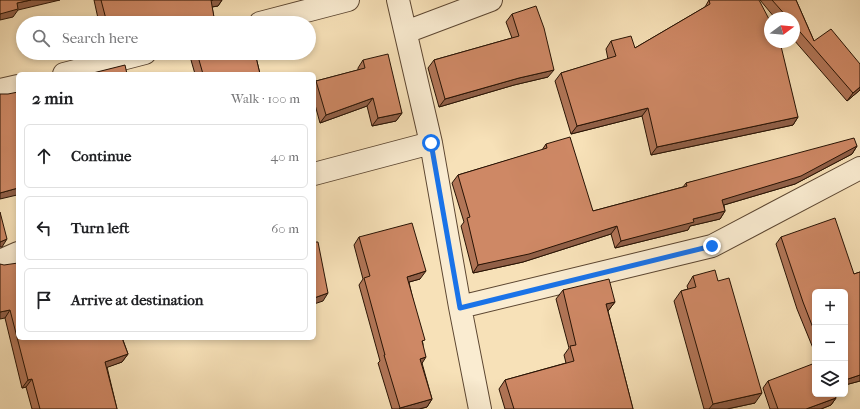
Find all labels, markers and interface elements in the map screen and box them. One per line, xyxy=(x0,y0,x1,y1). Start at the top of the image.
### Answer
north arrow xyxy=(764,12,800,48)
search box xyxy=(16,16,316,60)
icon: search xyxy=(30,27,52,49)
text: Search here xyxy=(62,29,138,47)
text: 2 min xyxy=(32,88,73,108)
text: Walk · 100 m xyxy=(231,91,300,106)
route start xyxy=(422,134,440,152)
icon: ahead xyxy=(33,145,55,167)
text: Continue xyxy=(71,147,131,165)
text: 40 m xyxy=(271,149,299,164)
icon: left xyxy=(33,217,55,239)
text: Turn left xyxy=(71,219,129,237)
text: 60 m xyxy=(271,221,299,236)
route end xyxy=(703,237,721,255)
icon: arrive xyxy=(33,289,55,311)
map controls xyxy=(812,289,848,397)
button: + xyxy=(812,289,848,325)
text: Arrive at destination xyxy=(71,291,203,309)
button: − xyxy=(812,325,848,361)
button: layers xyxy=(812,361,848,397)

